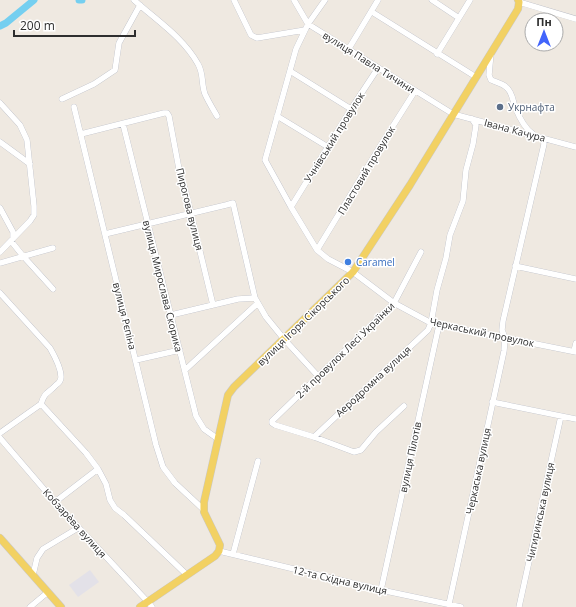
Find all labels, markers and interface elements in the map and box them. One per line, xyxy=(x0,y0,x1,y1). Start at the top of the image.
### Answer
scale bar xyxy=(14,12,135,38)
north arrow xyxy=(524,12,564,52)
text: Пн xyxy=(536,14,552,29)
text: 200 m xyxy=(20,17,55,34)
street label: вулиця Павла Тичини xyxy=(320,28,418,96)
street label: Учнівський провулок xyxy=(301,88,368,185)
place label: Укрнафта xyxy=(508,100,555,114)
marker: Укрнафта xyxy=(495,102,505,112)
street label: Івана Качура xyxy=(483,115,547,145)
street label: Пластовий провулок xyxy=(334,122,398,217)
street label: Пирогова вулиця xyxy=(173,166,207,252)
street label: вулиця Мирослава Скорика xyxy=(140,219,186,353)
place label: Caramel xyxy=(356,255,395,269)
marker: Caramel xyxy=(343,257,353,267)
street label: вулиця Ігоря Сікорського xyxy=(254,273,352,369)
street label: вулиця Рєпіна xyxy=(110,281,140,351)
street label: 2-й провулок Лесі Українки xyxy=(293,299,397,401)
street label: Черкаський провулок xyxy=(428,314,536,350)
street label: Аеродромна вулиця xyxy=(332,342,414,420)
street label: вулиця Пілотів xyxy=(396,420,424,494)
street label: Черкаська вулиця xyxy=(462,426,494,516)
street label: Чигиринська вулиця xyxy=(523,461,557,563)
street label: Кобзарèва вулиця xyxy=(40,485,110,561)
street label: 12-та Східна вулиця xyxy=(291,562,389,598)

